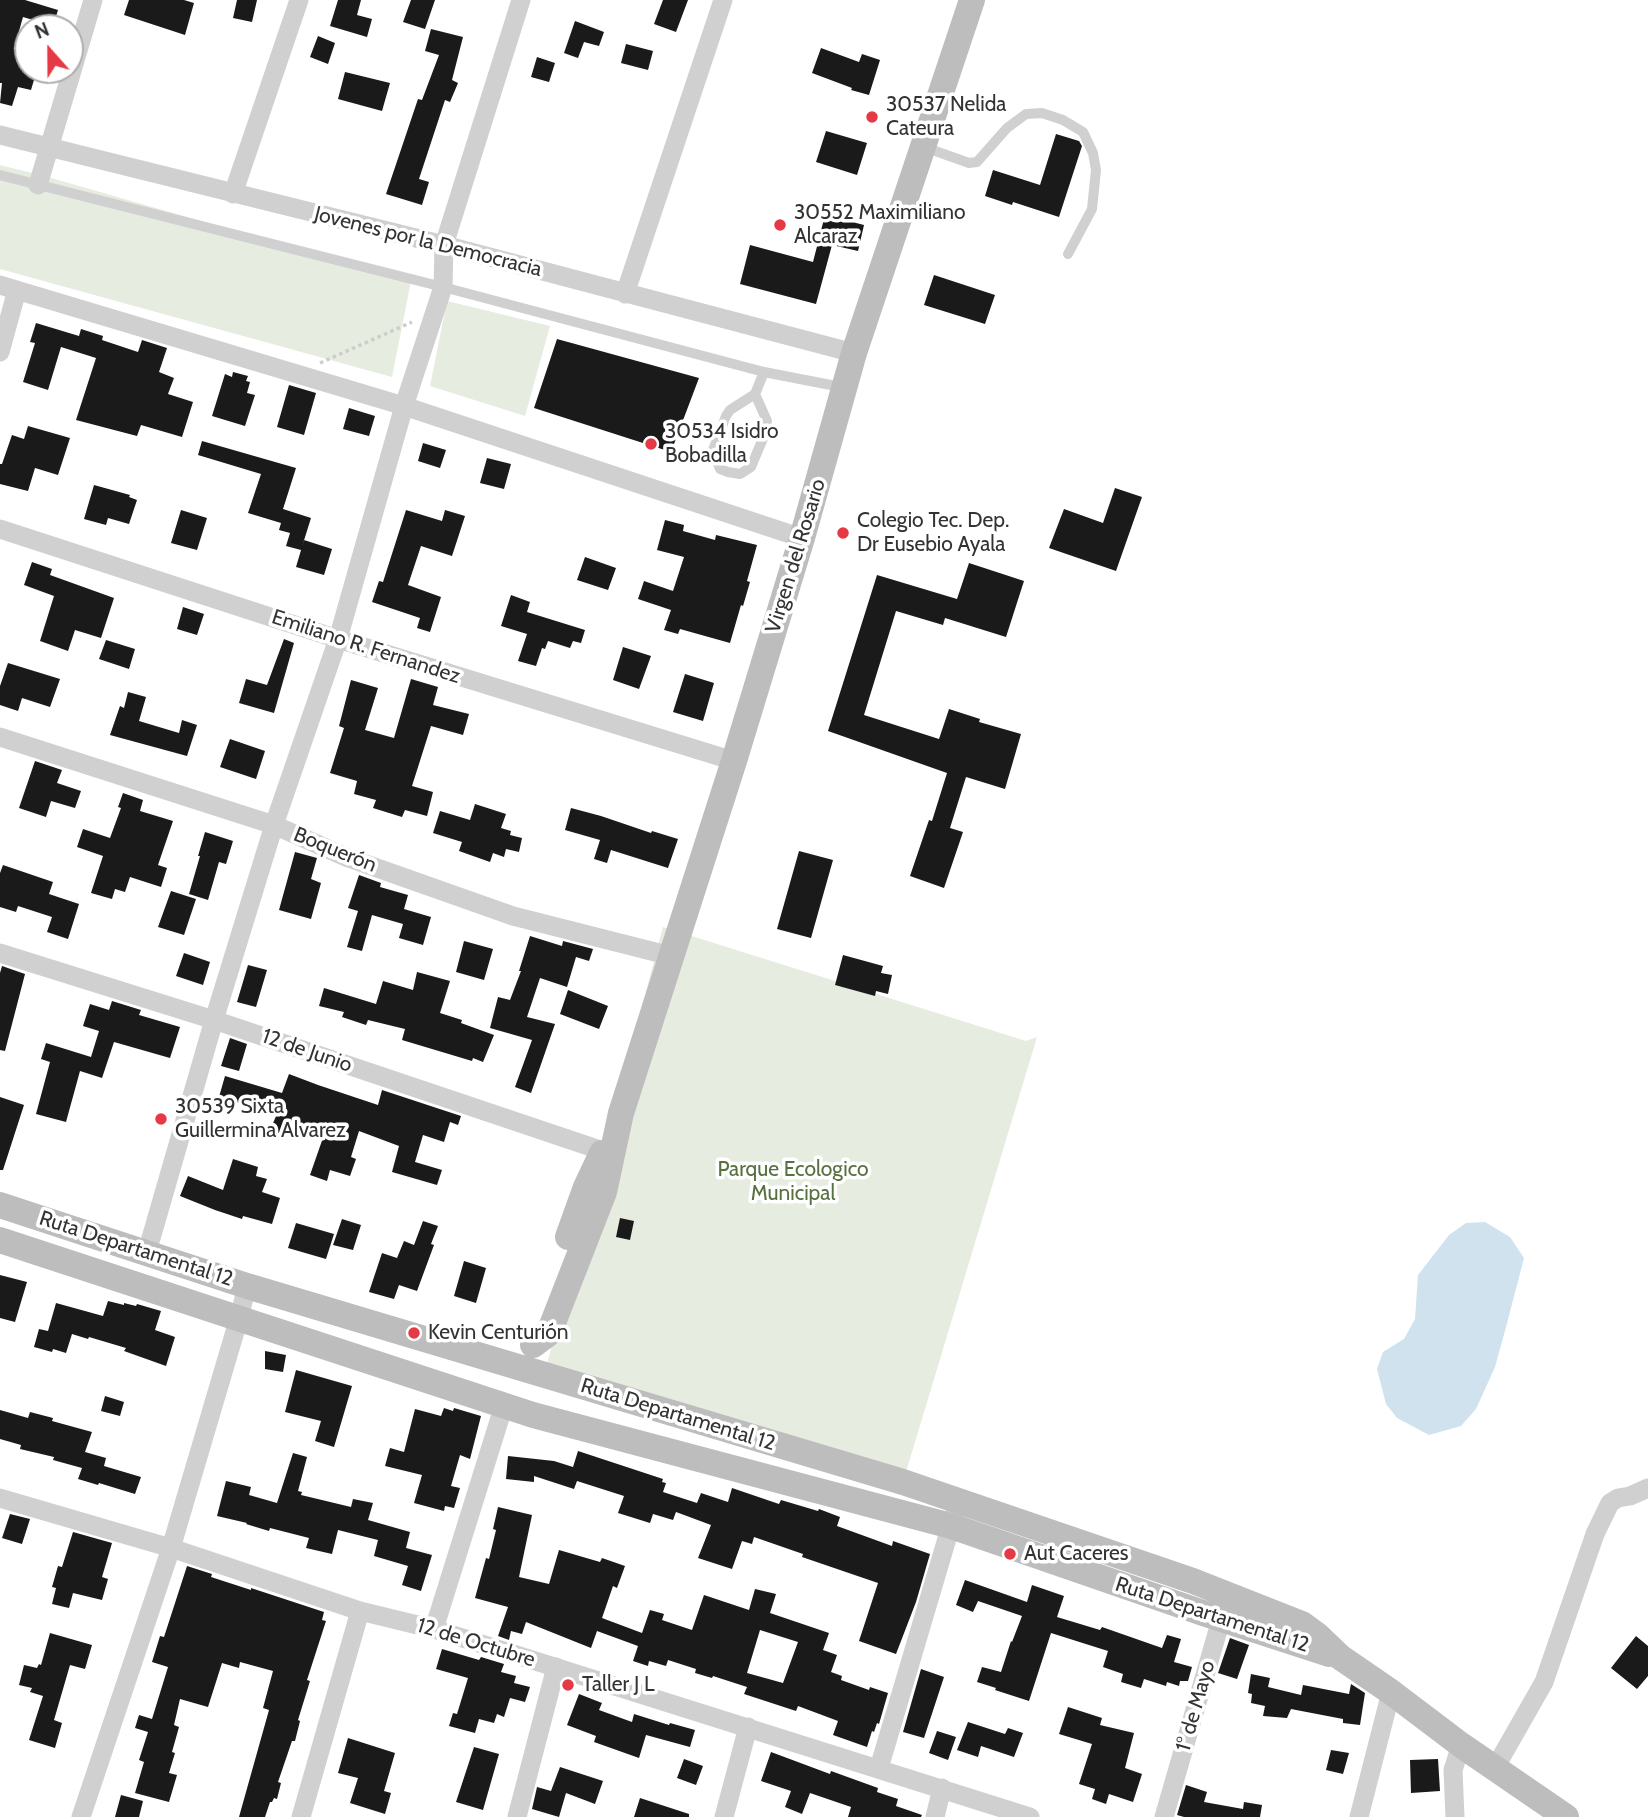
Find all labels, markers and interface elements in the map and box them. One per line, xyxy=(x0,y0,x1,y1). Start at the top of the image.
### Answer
north arrow xyxy=(14,14,84,84)
text: N xyxy=(32,18,52,44)
place label: 30537 Nelida Cateura xyxy=(886,92,1006,142)
marker: 30537 Nelida Cateura xyxy=(864,109,880,125)
place label: 30552 Maximiliano Alcaraz xyxy=(794,200,966,250)
street label: Jovenes por la Democracia xyxy=(312,202,544,282)
marker: 30552 Maximiliano Alcaraz xyxy=(772,217,788,233)
place label: 30534 Isidro Bobadilla xyxy=(665,419,778,469)
marker: 30534 Isidro Bobadilla xyxy=(643,436,659,452)
street label: Virgen del Rosario xyxy=(761,476,831,636)
place label: Colegio Tec. Dep. Dr Eusebio Ayala xyxy=(857,508,1009,558)
marker: Colegio Tec. Dep. Dr Eusebio Ayala xyxy=(835,525,851,541)
street label: Emiliano R. Fernandez xyxy=(268,605,464,689)
street label: Boquerón xyxy=(290,822,380,878)
street label: 12 de Junio xyxy=(259,1024,355,1078)
place label: 30539 Sixta Guillermina Alvarez xyxy=(175,1094,346,1144)
marker: 30539 Sixta Guillermina Alvarez xyxy=(153,1111,169,1127)
park label: Parque Ecologico Municipal xyxy=(717,1157,869,1207)
street label: Ruta Departamental 12 xyxy=(36,1206,236,1292)
place label: Kevin Centurión xyxy=(428,1320,569,1346)
marker: Kevin Centurión xyxy=(406,1325,422,1341)
street label: Ruta Departamental 12 xyxy=(578,1373,778,1457)
place label: Aut Caceres xyxy=(1024,1541,1128,1567)
marker: Aut Caceres xyxy=(1002,1546,1018,1562)
street label: Ruta Departamental 12 xyxy=(1112,1572,1312,1658)
street label: 12 de Octubre xyxy=(414,1613,538,1673)
street label: 1° de Mayo xyxy=(1171,1658,1221,1754)
place label: Taller J L xyxy=(582,1672,655,1698)
marker: Taller J L xyxy=(560,1677,576,1693)

